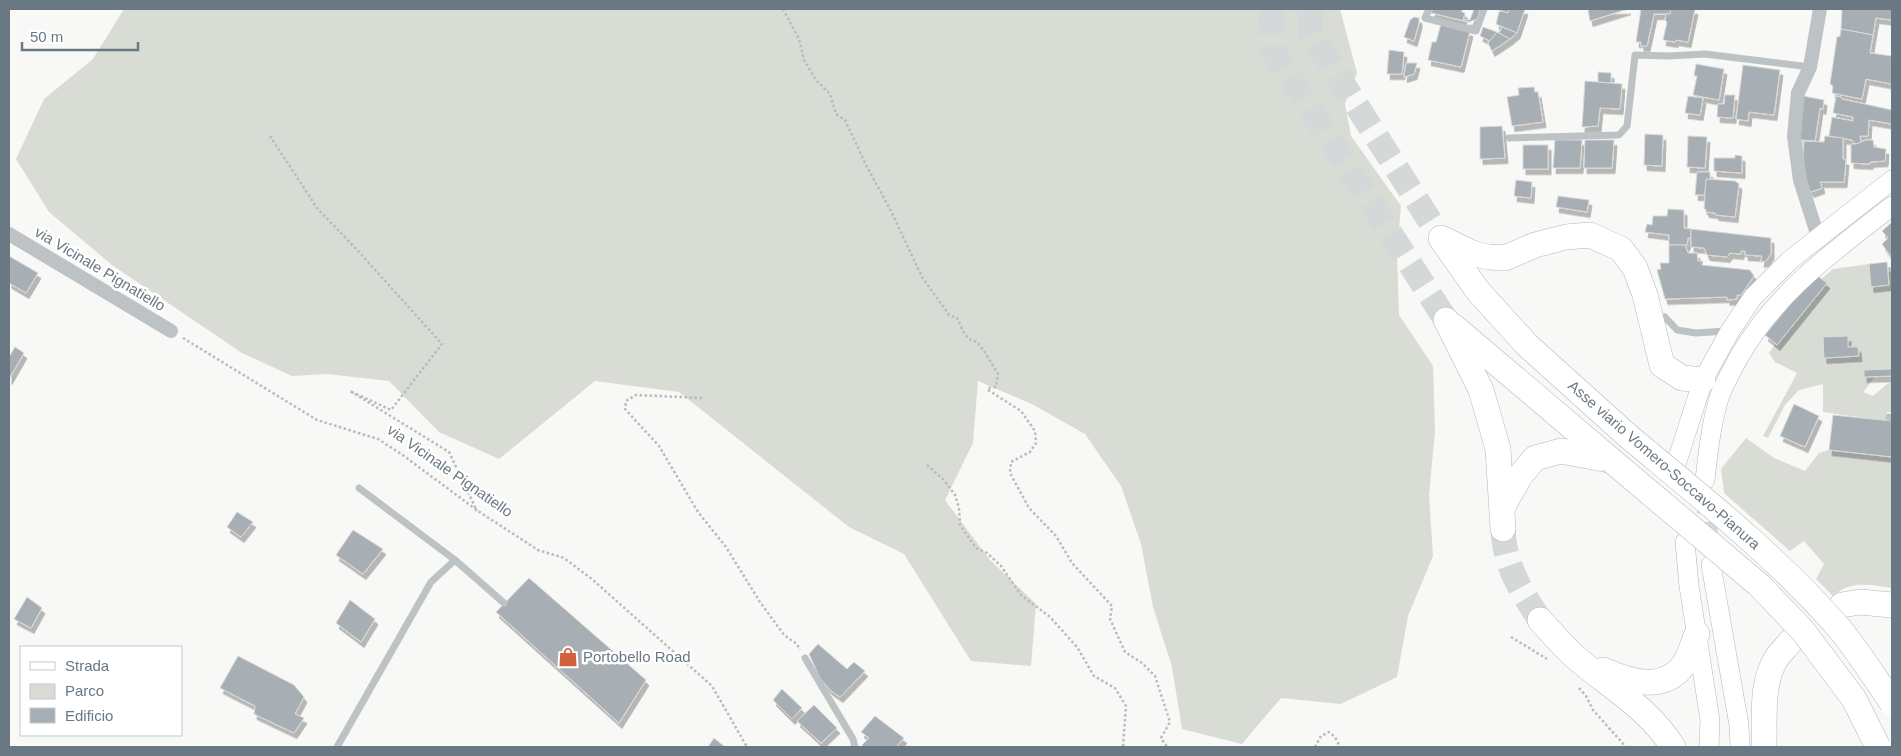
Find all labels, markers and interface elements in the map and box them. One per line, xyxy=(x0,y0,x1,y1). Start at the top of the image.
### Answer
scale bar xyxy=(22,20,139,52)
text: 50 m xyxy=(30,28,63,45)
street label: via Vicinale Pignatiello xyxy=(32,223,168,314)
street label: Asse viario Vomero-Soccavo-Pianura xyxy=(1565,377,1764,553)
street label: via Vicinale Pignatiello xyxy=(384,421,516,520)
legend xyxy=(20,646,182,736)
shop icon: Portobello Road xyxy=(557,646,579,668)
place label: Portobello Road xyxy=(583,648,691,665)
text: Strada xyxy=(65,657,110,674)
text: Parco xyxy=(65,682,104,699)
text: Edificio xyxy=(65,707,113,724)

